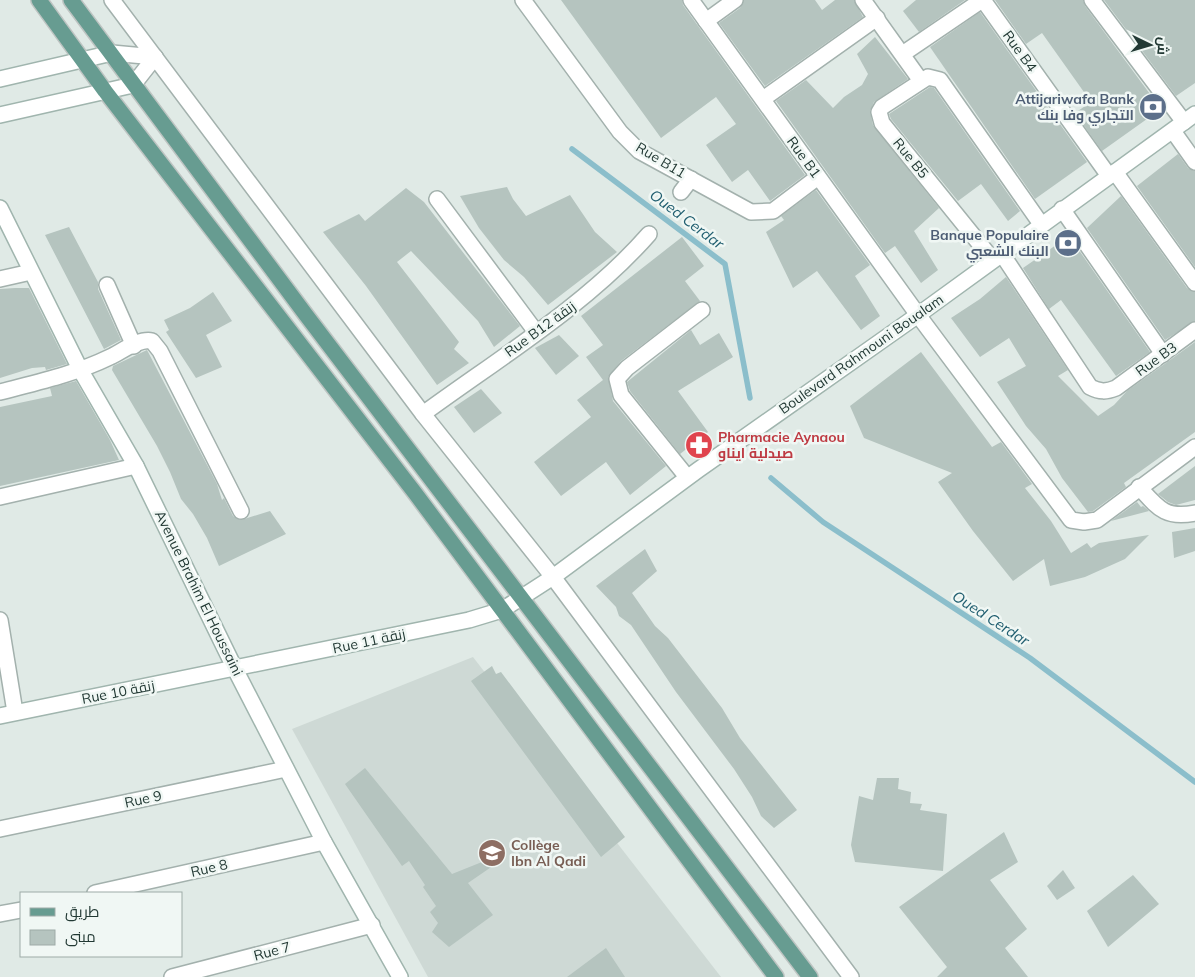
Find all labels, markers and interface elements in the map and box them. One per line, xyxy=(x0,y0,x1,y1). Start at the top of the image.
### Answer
north arrow xyxy=(1125,20,1175,70)
street label: Rue B4 xyxy=(999,27,1041,76)
text: ش xyxy=(1153,36,1173,56)
place label: Attijariwafa Bank التجاري وفا بنك xyxy=(1015,90,1134,126)
bank icon: Attijariwafa Bank التجاري وفا بنك xyxy=(1138,92,1168,122)
street label: Rue B1 xyxy=(783,133,825,181)
street label: Rue B5 xyxy=(889,134,933,182)
street label: Rue B11 xyxy=(633,138,689,182)
water label: Oued Cerdar xyxy=(646,185,728,253)
place label: Banque Populaire البنك الشعبي xyxy=(930,226,1049,263)
bank icon: Banque Populaire البنك الشعبي xyxy=(1053,228,1083,258)
street label: Boulevard Rahmouni Boualam xyxy=(775,290,947,418)
street label: Rue B12 زنقة xyxy=(501,297,579,361)
street label: Rue B3 xyxy=(1132,338,1180,380)
place label: Pharmacie Aynaou صيدلية ايناو xyxy=(718,428,845,462)
pharmacy icon: Pharmacie Aynaou صيدلية ايناو xyxy=(684,430,714,460)
street label: Avenue Brahim El Houssaini xyxy=(151,507,247,679)
water label: Oued Cerdar xyxy=(949,586,1034,650)
street label: Rue 11 زنقة xyxy=(331,625,407,657)
street label: Rue 10 زنقة xyxy=(80,676,156,708)
street label: Rue 9 xyxy=(123,786,163,812)
place label: Collège Ibn Al Qadi xyxy=(511,836,586,870)
school or university icon: Collège Ibn Al Qadi xyxy=(477,838,507,868)
street label: Rue 8 xyxy=(189,855,229,881)
legend xyxy=(20,892,182,957)
text: طريق xyxy=(65,902,99,922)
text: مبنى xyxy=(65,927,96,947)
street label: Rue 7 xyxy=(252,937,292,965)

